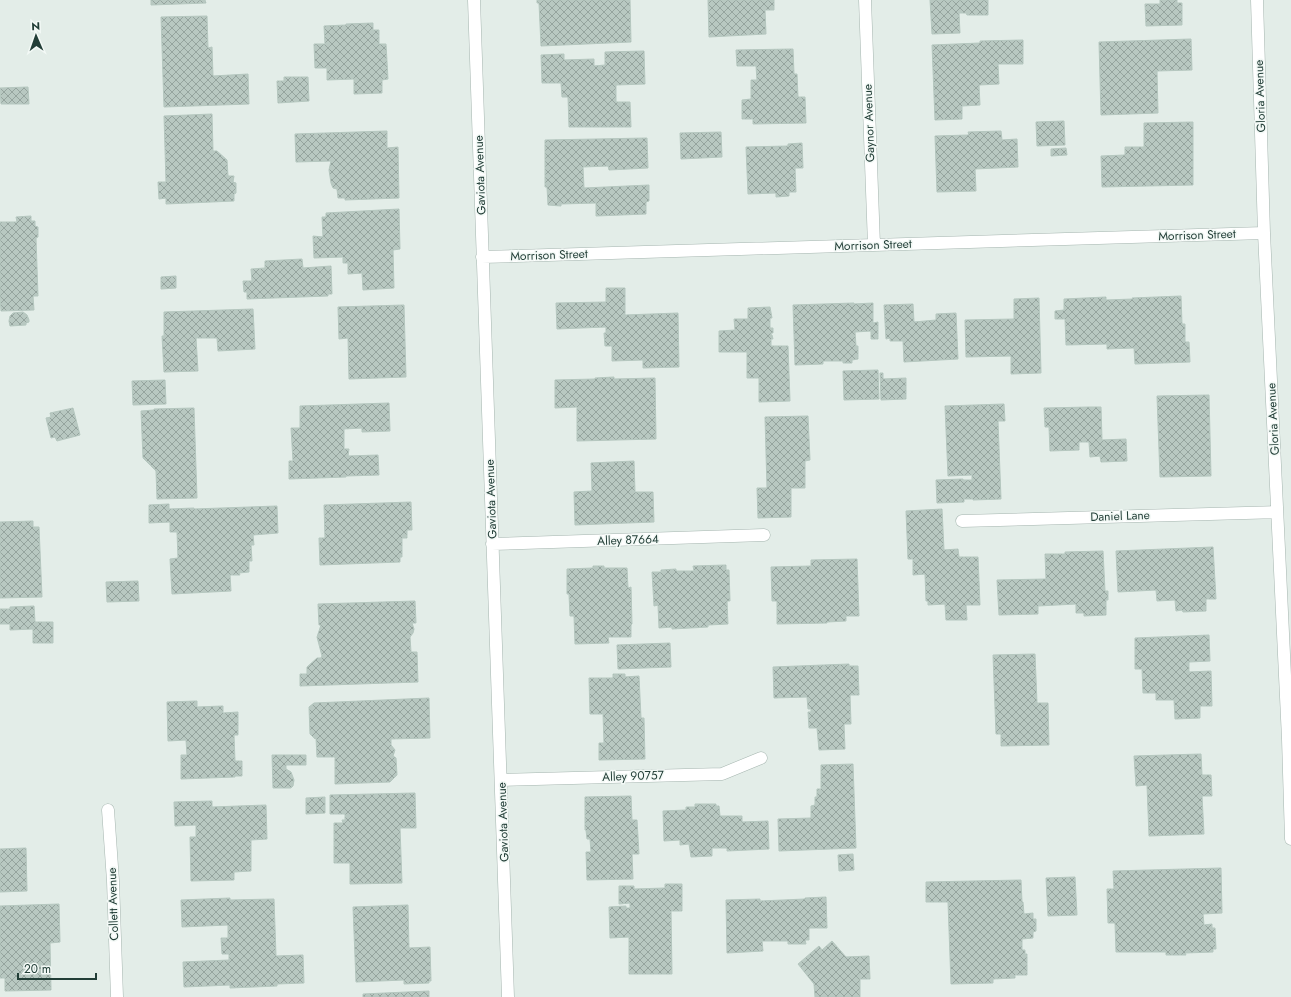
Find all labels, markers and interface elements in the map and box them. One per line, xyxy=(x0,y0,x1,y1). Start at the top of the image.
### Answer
north arrow xyxy=(16,16,56,56)
text: N xyxy=(31,18,40,34)
street label: Gloria Avenue xyxy=(1250,59,1270,133)
street label: Gaynor Avenue xyxy=(859,84,879,162)
street label: Gaviota Avenue xyxy=(470,135,490,215)
street label: Morrison Street xyxy=(1158,225,1236,245)
street label: Morrison Street xyxy=(834,235,912,255)
street label: Morrison Street xyxy=(510,245,588,265)
street label: Gloria Avenue xyxy=(1262,382,1284,456)
street label: Gaviota Avenue xyxy=(481,459,501,539)
street label: Daniel Lane xyxy=(1090,506,1150,526)
street label: Alley 87664 xyxy=(597,530,659,550)
street label: Alley 90757 xyxy=(602,766,665,786)
street label: Gaviota Avenue xyxy=(493,782,513,862)
street label: Collett Avenue xyxy=(103,867,123,941)
scale bar xyxy=(18,955,96,981)
text: 20 m xyxy=(24,960,51,978)

